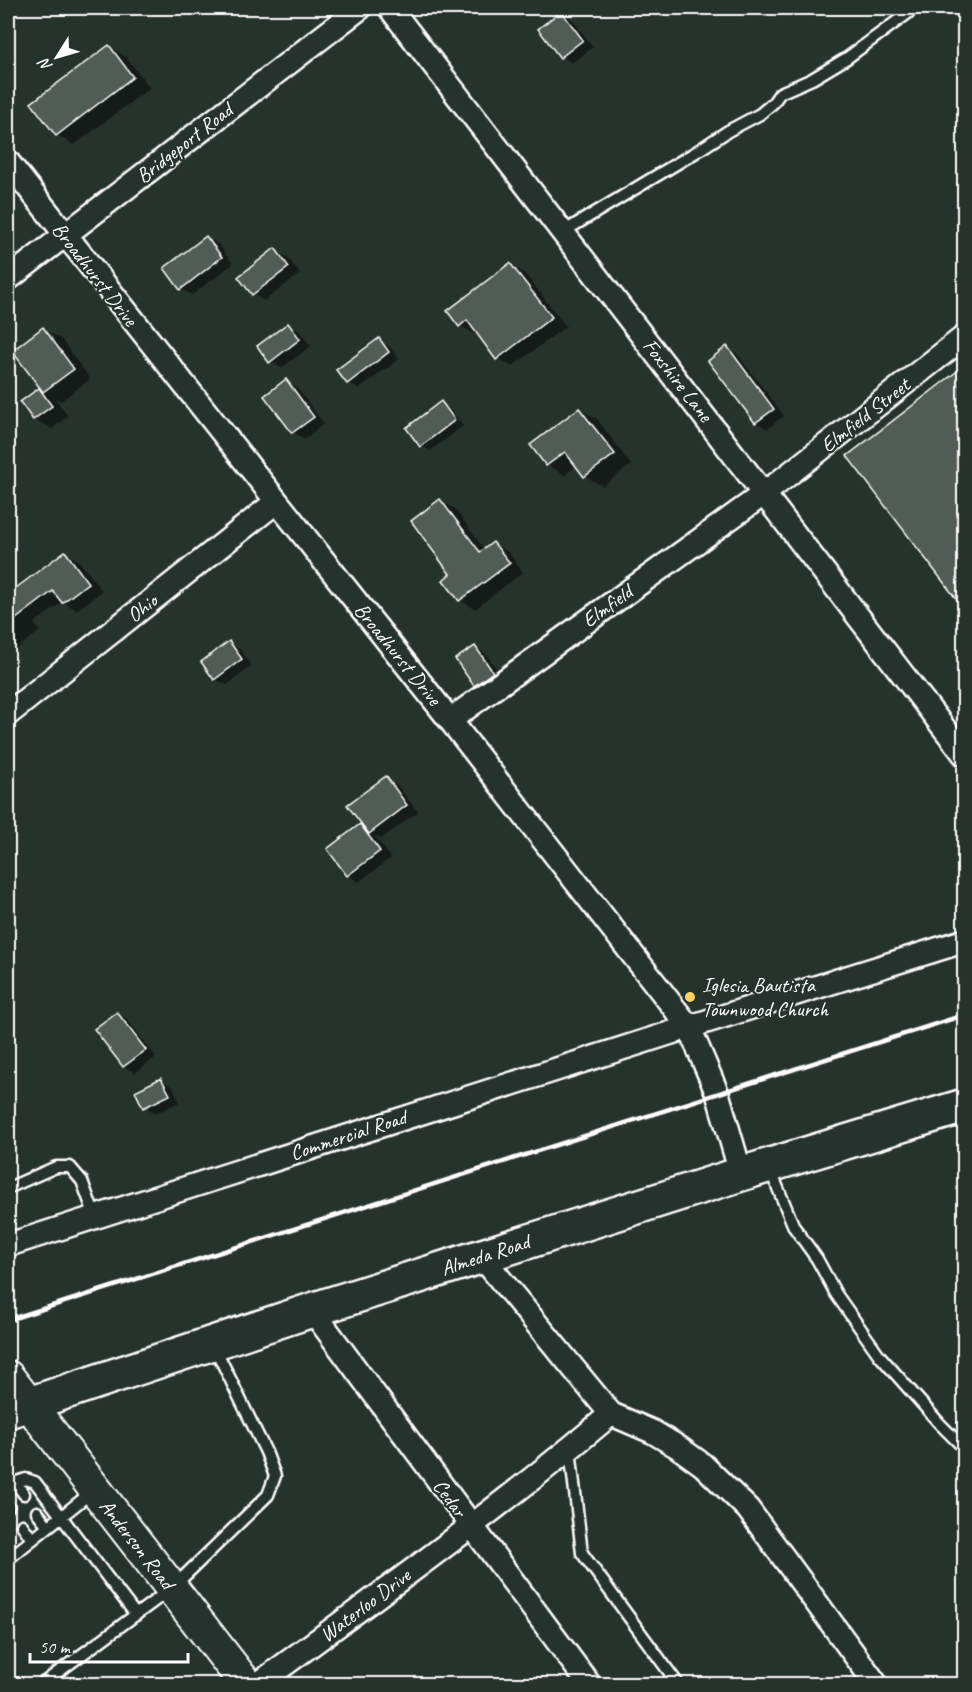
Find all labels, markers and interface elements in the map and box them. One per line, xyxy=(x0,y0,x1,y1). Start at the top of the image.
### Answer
north arrow xyxy=(27,27,87,87)
text: N xyxy=(33,53,57,75)
street label: Bridgeport Road xyxy=(131,95,240,189)
street label: Broadhurst Drive xyxy=(46,217,144,332)
street label: Foxshire Lane xyxy=(638,333,719,428)
street label: Elmfield Street xyxy=(815,371,916,458)
street label: Elmfield xyxy=(577,577,640,633)
street label: Ohio xyxy=(121,586,165,628)
street label: Broadhurst Drive xyxy=(349,598,448,711)
place label: Iglesia Bautista Townwood Church xyxy=(702,972,829,1022)
marker: Iglesia Bautista Townwood Church xyxy=(683,990,697,1004)
street label: Commercial Road xyxy=(287,1103,412,1166)
street label: Almeda Road xyxy=(438,1227,536,1281)
street label: Cedar xyxy=(427,1474,473,1523)
street label: Anderson Road xyxy=(94,1494,182,1596)
street label: Waterloo Drive xyxy=(315,1562,416,1647)
scale bar xyxy=(30,1626,188,1664)
text: 50 m xyxy=(39,1636,72,1658)

